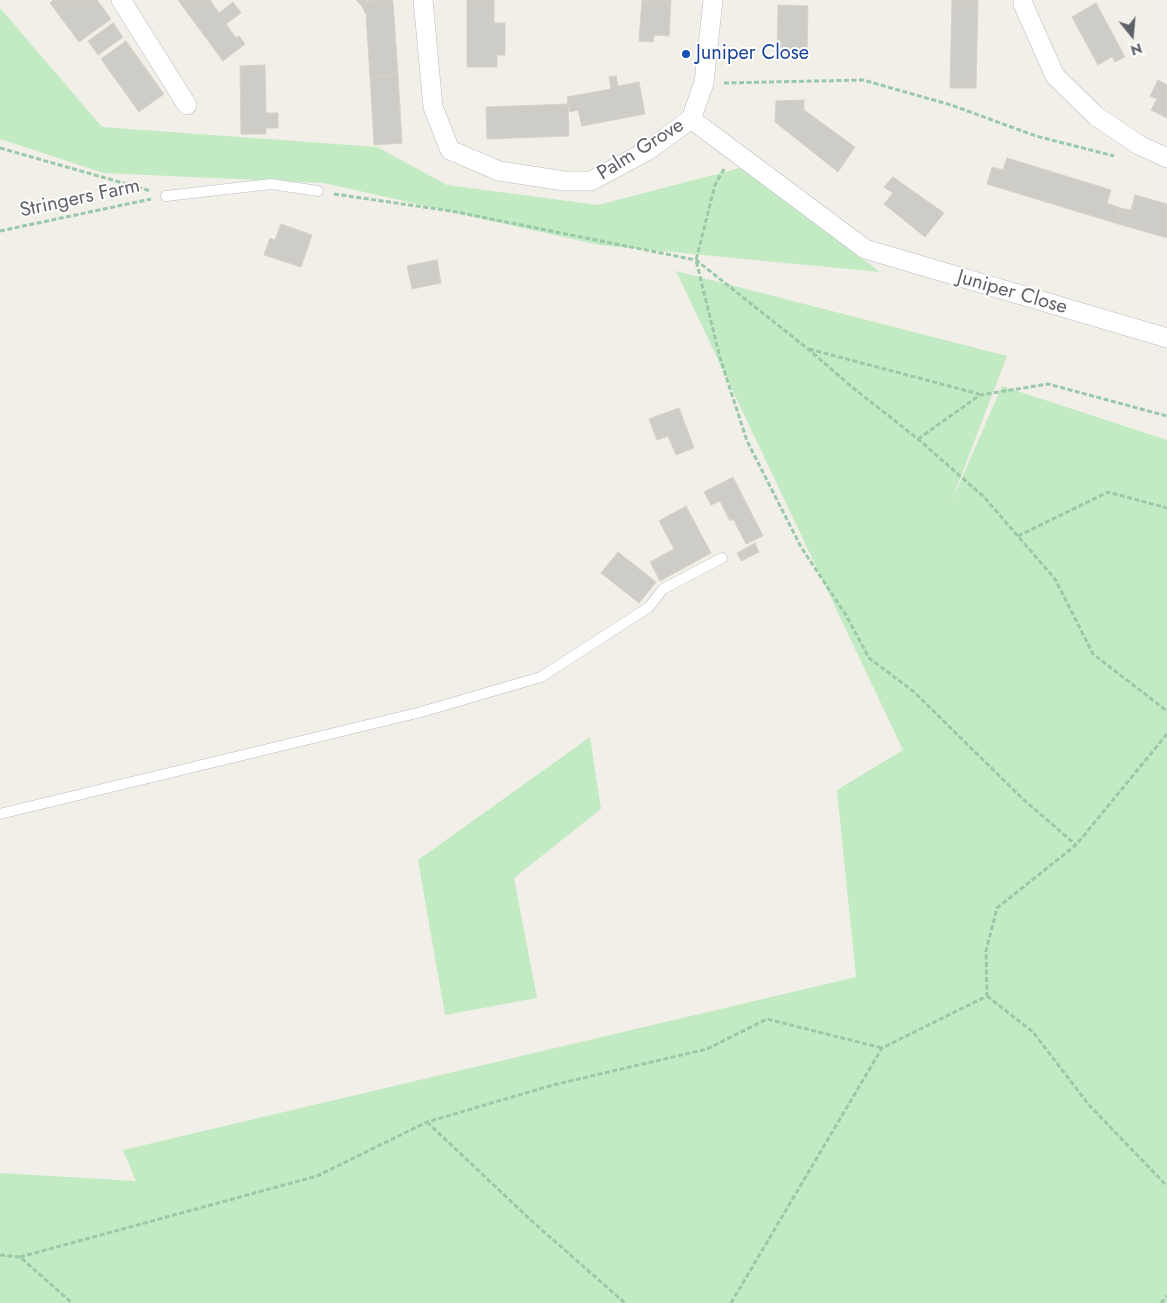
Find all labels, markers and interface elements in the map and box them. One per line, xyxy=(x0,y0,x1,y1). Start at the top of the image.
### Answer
north arrow xyxy=(1107,10,1157,60)
text: N xyxy=(1128,38,1145,61)
place label: Juniper Close xyxy=(696,42,809,66)
marker: Juniper Close xyxy=(680,48,692,60)
street label: Palm Grove xyxy=(593,114,689,186)
street label: Stringers Farm xyxy=(18,175,142,223)
street label: Juniper Close xyxy=(954,266,1070,320)

